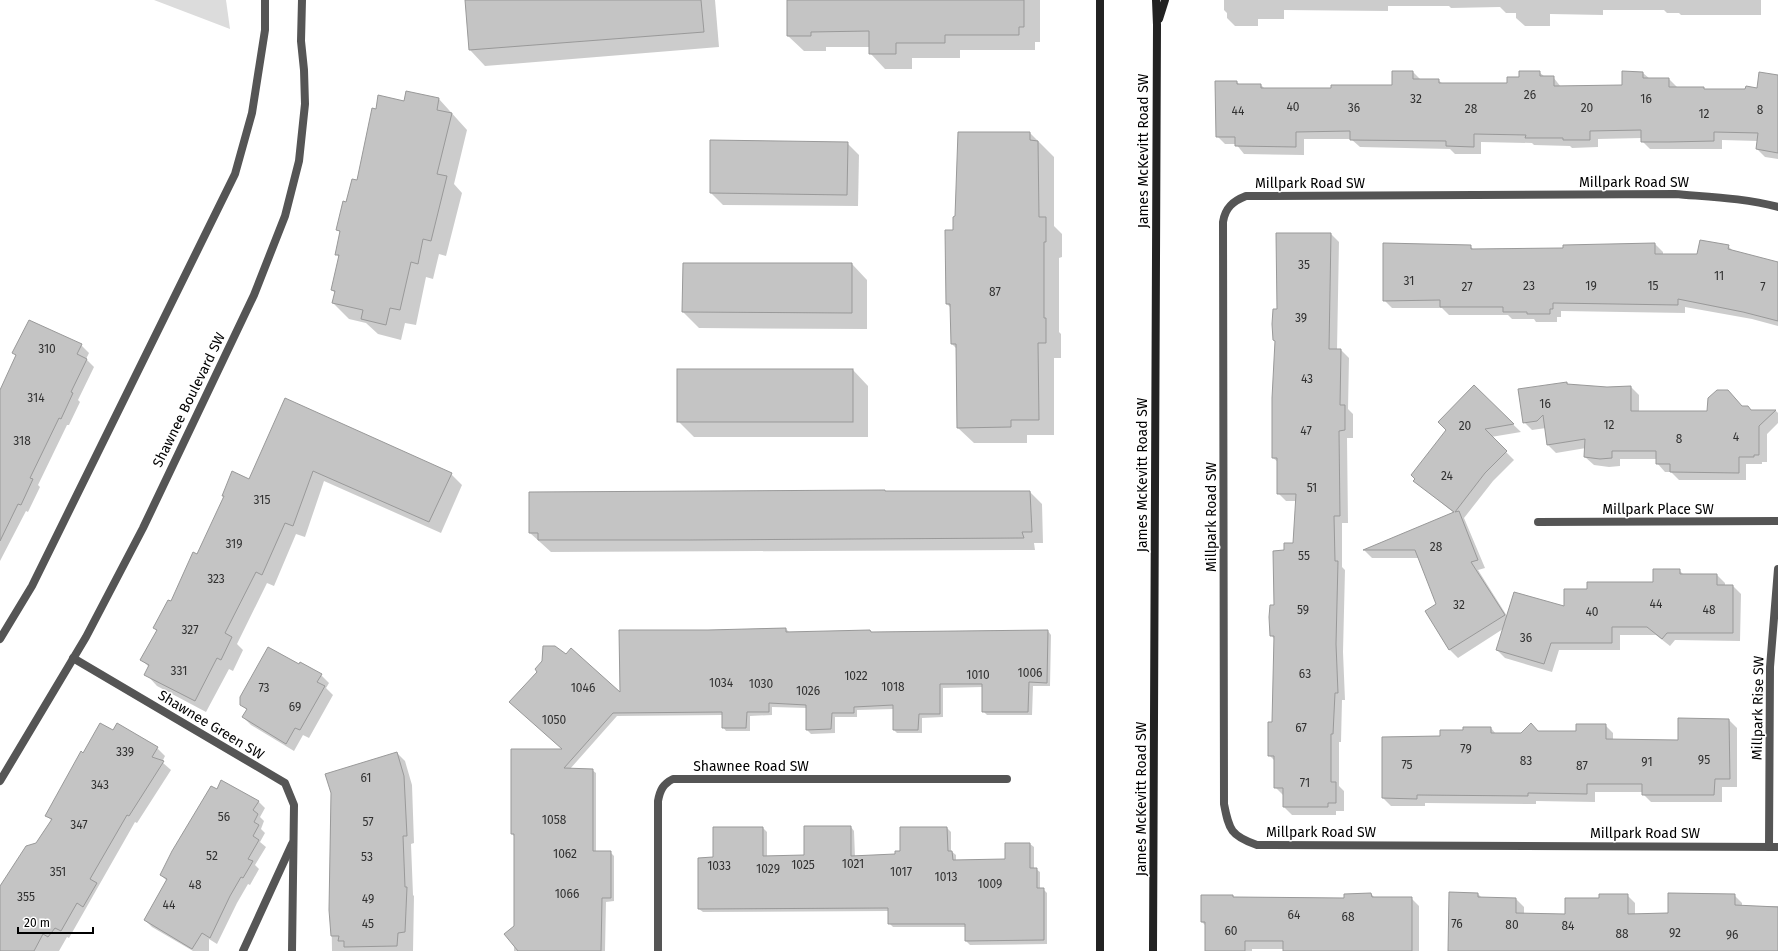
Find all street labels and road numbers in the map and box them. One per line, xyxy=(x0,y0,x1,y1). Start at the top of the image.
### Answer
street label: James McKevitt Road SW xyxy=(1135,73,1152,228)
street label: Millpark Road SW xyxy=(1579,174,1690,191)
street label: Millpark Road SW xyxy=(1255,175,1366,192)
street label: Shawnee Boulevard SW xyxy=(149,330,229,470)
street label: James McKevitt Road SW xyxy=(1134,397,1151,552)
street label: Millpark Road SW xyxy=(1203,461,1220,572)
street label: Millpark Place SW xyxy=(1602,501,1714,518)
street label: Millpark Rise SW xyxy=(1749,655,1767,760)
street label: Shawnee Green SW xyxy=(155,687,267,764)
street label: James McKevitt Road SW xyxy=(1133,721,1150,876)
street label: Shawnee Road SW xyxy=(693,758,809,775)
street label: Millpark Road SW xyxy=(1266,824,1377,841)
street label: Millpark Road SW xyxy=(1590,825,1701,842)

